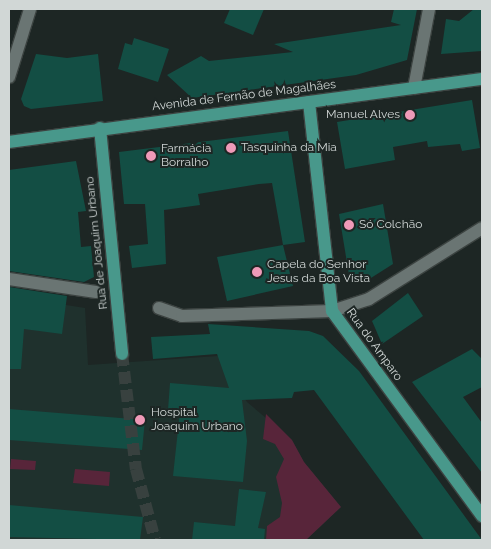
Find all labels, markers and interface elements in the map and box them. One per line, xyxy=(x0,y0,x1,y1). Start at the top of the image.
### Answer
street label: Avenida de Fernão de Magalhães xyxy=(151,78,337,114)
place label: Manuel Alves xyxy=(325,108,400,122)
marker: Manuel Alves xyxy=(404,109,416,121)
place label: Tasquinha da Mia xyxy=(241,141,337,155)
place label: Farmácia Borralho xyxy=(161,142,211,170)
marker: Tasquinha da Mia xyxy=(225,142,237,154)
marker: Farmácia Borralho xyxy=(145,150,157,162)
street label: Rua de Joaquim Urbano xyxy=(83,176,111,310)
place label: Só Colchão xyxy=(359,218,422,232)
marker: Só Colchão xyxy=(343,219,355,231)
place label: Capela do Senhor Jesus da Boa Vista xyxy=(267,258,370,286)
marker: Capela do Senhor Jesus da Boa Vista xyxy=(251,266,263,278)
street label: Rua do Amparo xyxy=(343,306,405,384)
place label: Hospital Joaquim Urbano xyxy=(151,406,243,434)
marker: Hospital Joaquim Urbano xyxy=(133,413,147,427)

